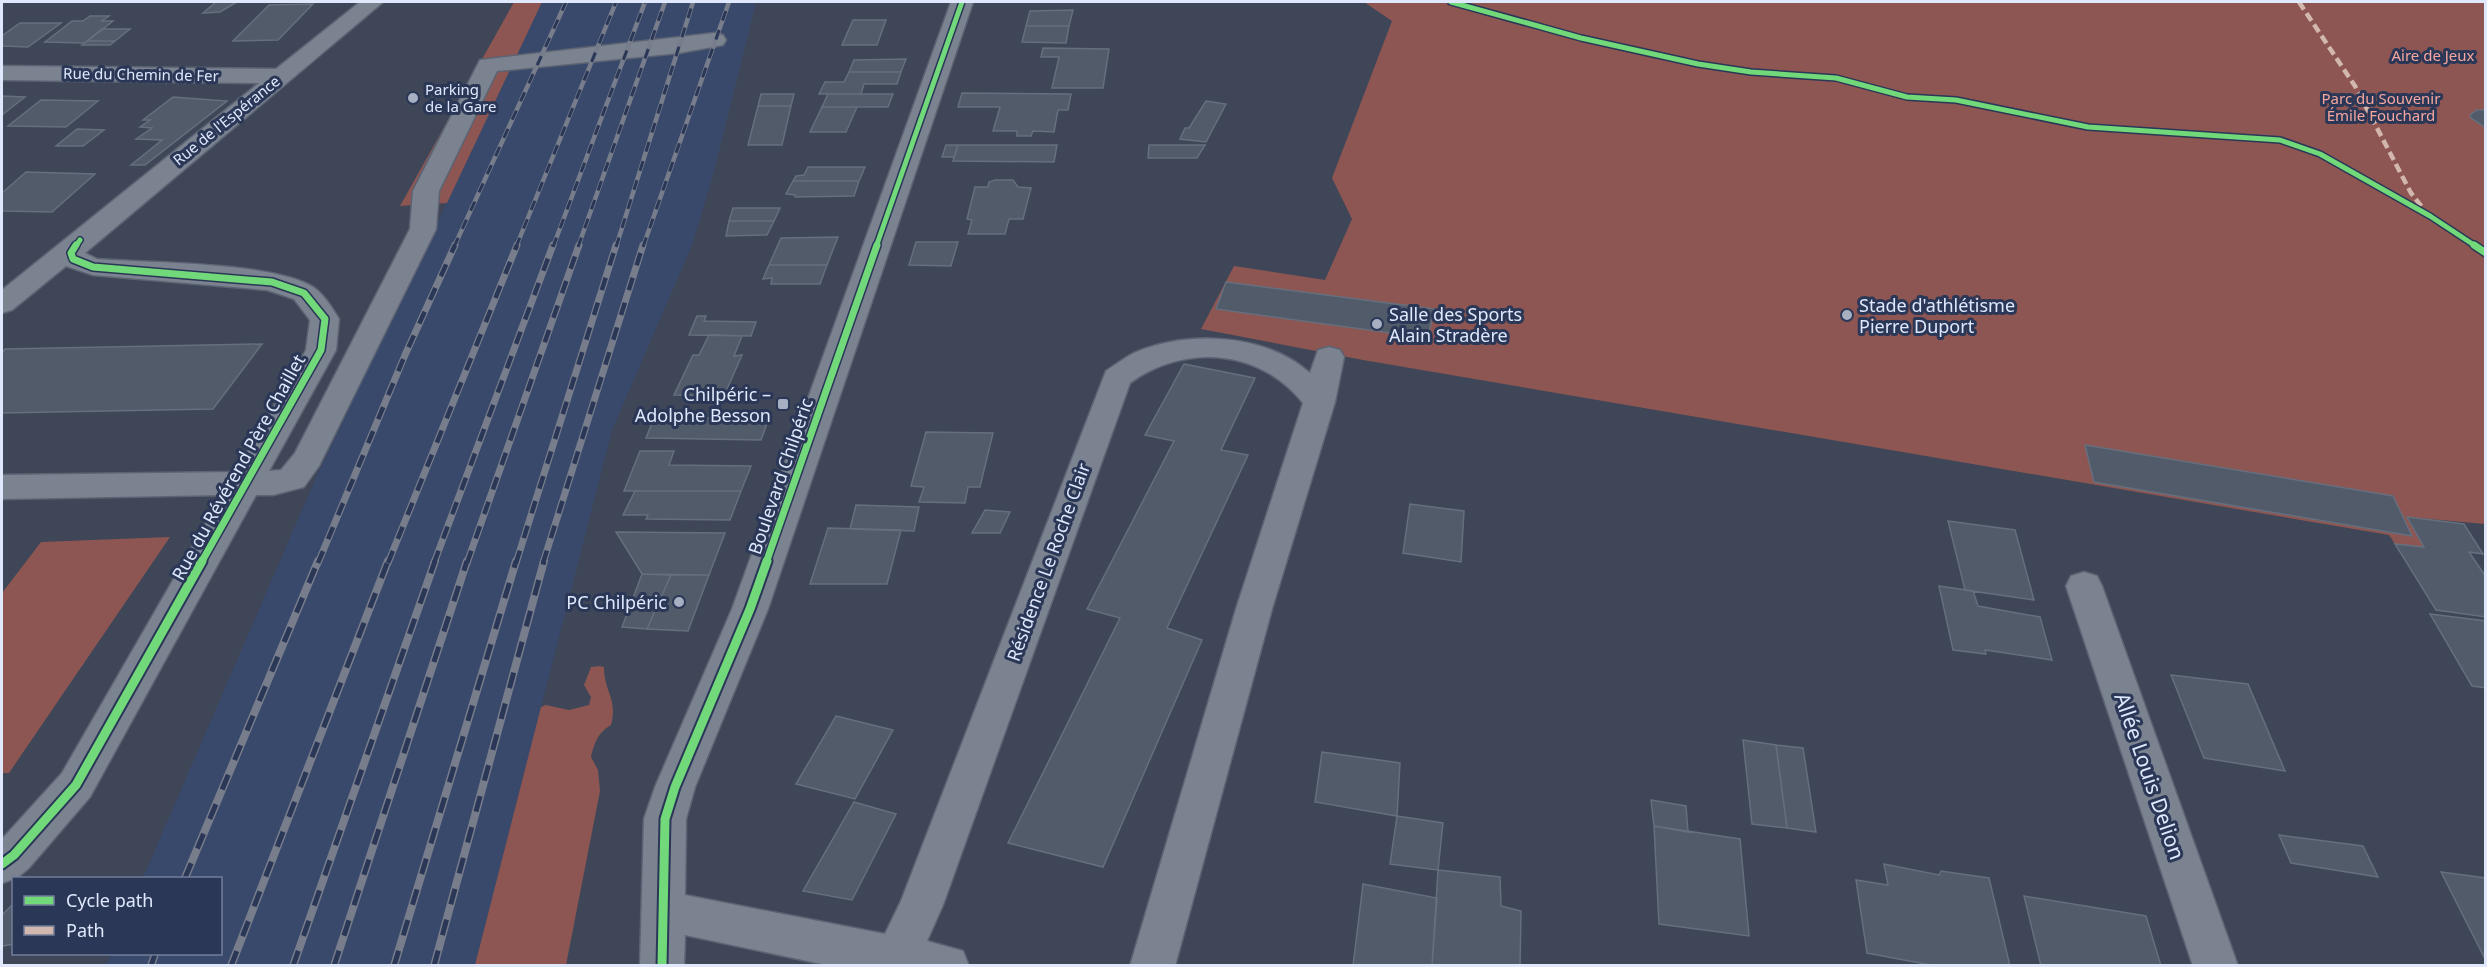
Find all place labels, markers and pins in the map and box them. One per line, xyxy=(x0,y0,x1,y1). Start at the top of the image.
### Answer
place label: Parking de la Gare xyxy=(425,79,496,116)
marker: Parking de la Gare xyxy=(406,91,420,105)
place label: Stade d'athlétisme Pierre Duport xyxy=(1859,293,2015,338)
place label: Salle des Sports Alain Stradère xyxy=(1389,302,1522,347)
marker: Stade d'athlétisme Pierre Duport xyxy=(1840,308,1854,322)
marker: Salle des Sports Alain Stradère xyxy=(1370,317,1384,331)
place label: Chilpéric – Adolphe Besson xyxy=(635,382,771,427)
marker: Chilpéric – Adolphe Besson xyxy=(776,397,790,411)
place label: PC Chilpéric xyxy=(566,590,667,614)
marker: PC Chilpéric xyxy=(672,595,686,609)

